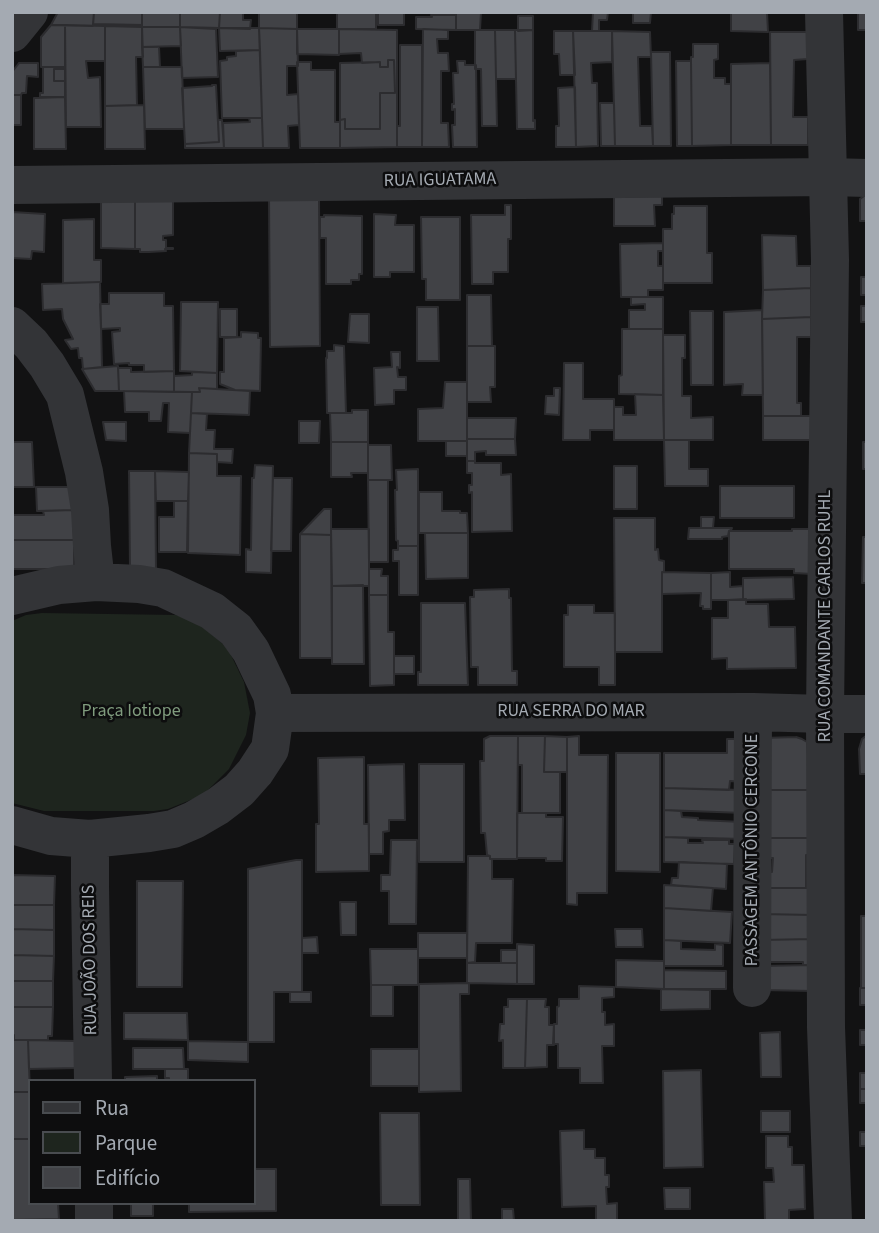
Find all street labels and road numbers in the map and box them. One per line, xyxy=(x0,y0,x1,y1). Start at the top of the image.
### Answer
street label: RUA IGUATAMA xyxy=(384,169,496,193)
street label: RUA COMANDANTE CARLOS RUHL xyxy=(815,490,837,742)
street label: RUA SERRA DO MAR xyxy=(497,701,645,723)
street label: PASSAGEM ANTÔNIO CERCONE xyxy=(742,734,764,966)
street label: RUA JOÃO DOS REIS xyxy=(79,884,103,1036)

